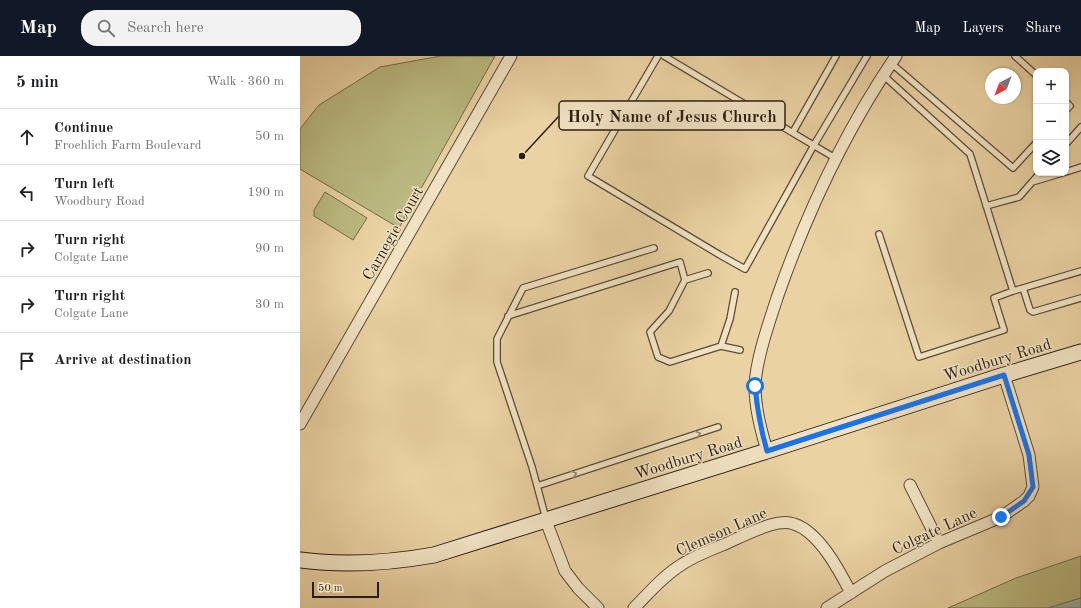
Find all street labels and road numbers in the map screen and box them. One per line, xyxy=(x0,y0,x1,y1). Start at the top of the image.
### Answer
street label: Carnegie Court xyxy=(360,184,427,284)
street label: Woodbury Road xyxy=(942,337,1053,385)
street label: Woodbury Road xyxy=(633,435,744,483)
street label: Colgate Lane xyxy=(890,505,980,558)
street label: Clemson Lane xyxy=(674,506,770,560)

